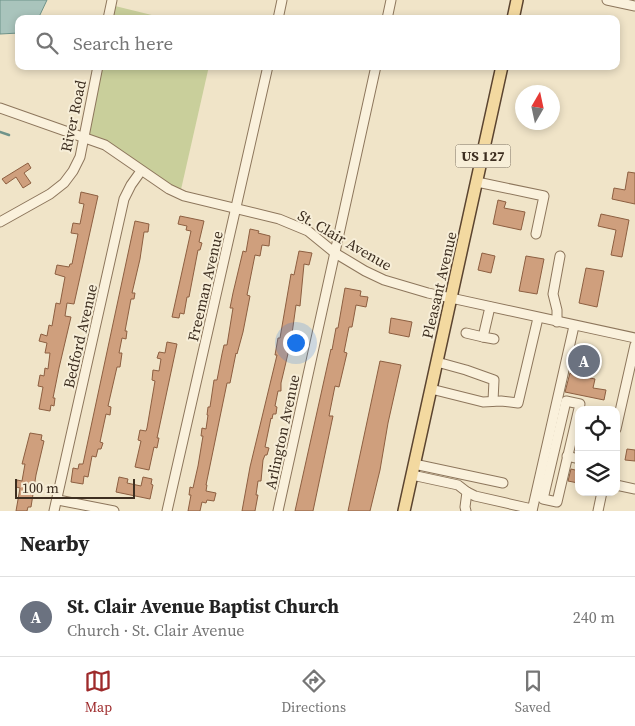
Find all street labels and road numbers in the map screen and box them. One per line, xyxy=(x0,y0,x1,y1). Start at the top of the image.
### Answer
street label: River Road xyxy=(55,78,91,154)
road number: US 127 xyxy=(456,144,510,168)
street label: St. Clair Avenue xyxy=(294,205,396,276)
street label: Freeman Avenue xyxy=(182,228,228,343)
street label: Pleasant Avenue xyxy=(416,229,462,341)
street label: Bedford Avenue xyxy=(58,281,102,390)
street label: Arlington Avenue xyxy=(260,372,304,491)

